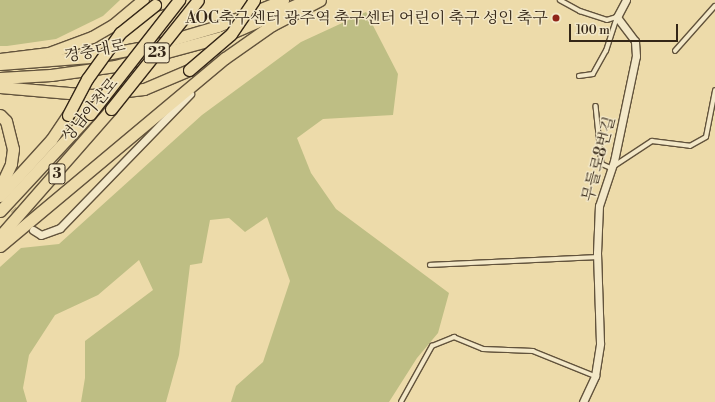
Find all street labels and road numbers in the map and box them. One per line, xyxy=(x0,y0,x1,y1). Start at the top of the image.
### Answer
street label: 경충대로 xyxy=(63,36,127,66)
road number: 23 xyxy=(143,40,171,66)
street label: 성남이천로 xyxy=(58,74,122,146)
street label: 무들로8번길 xyxy=(578,114,620,204)
road number: 3 xyxy=(48,161,66,187)

